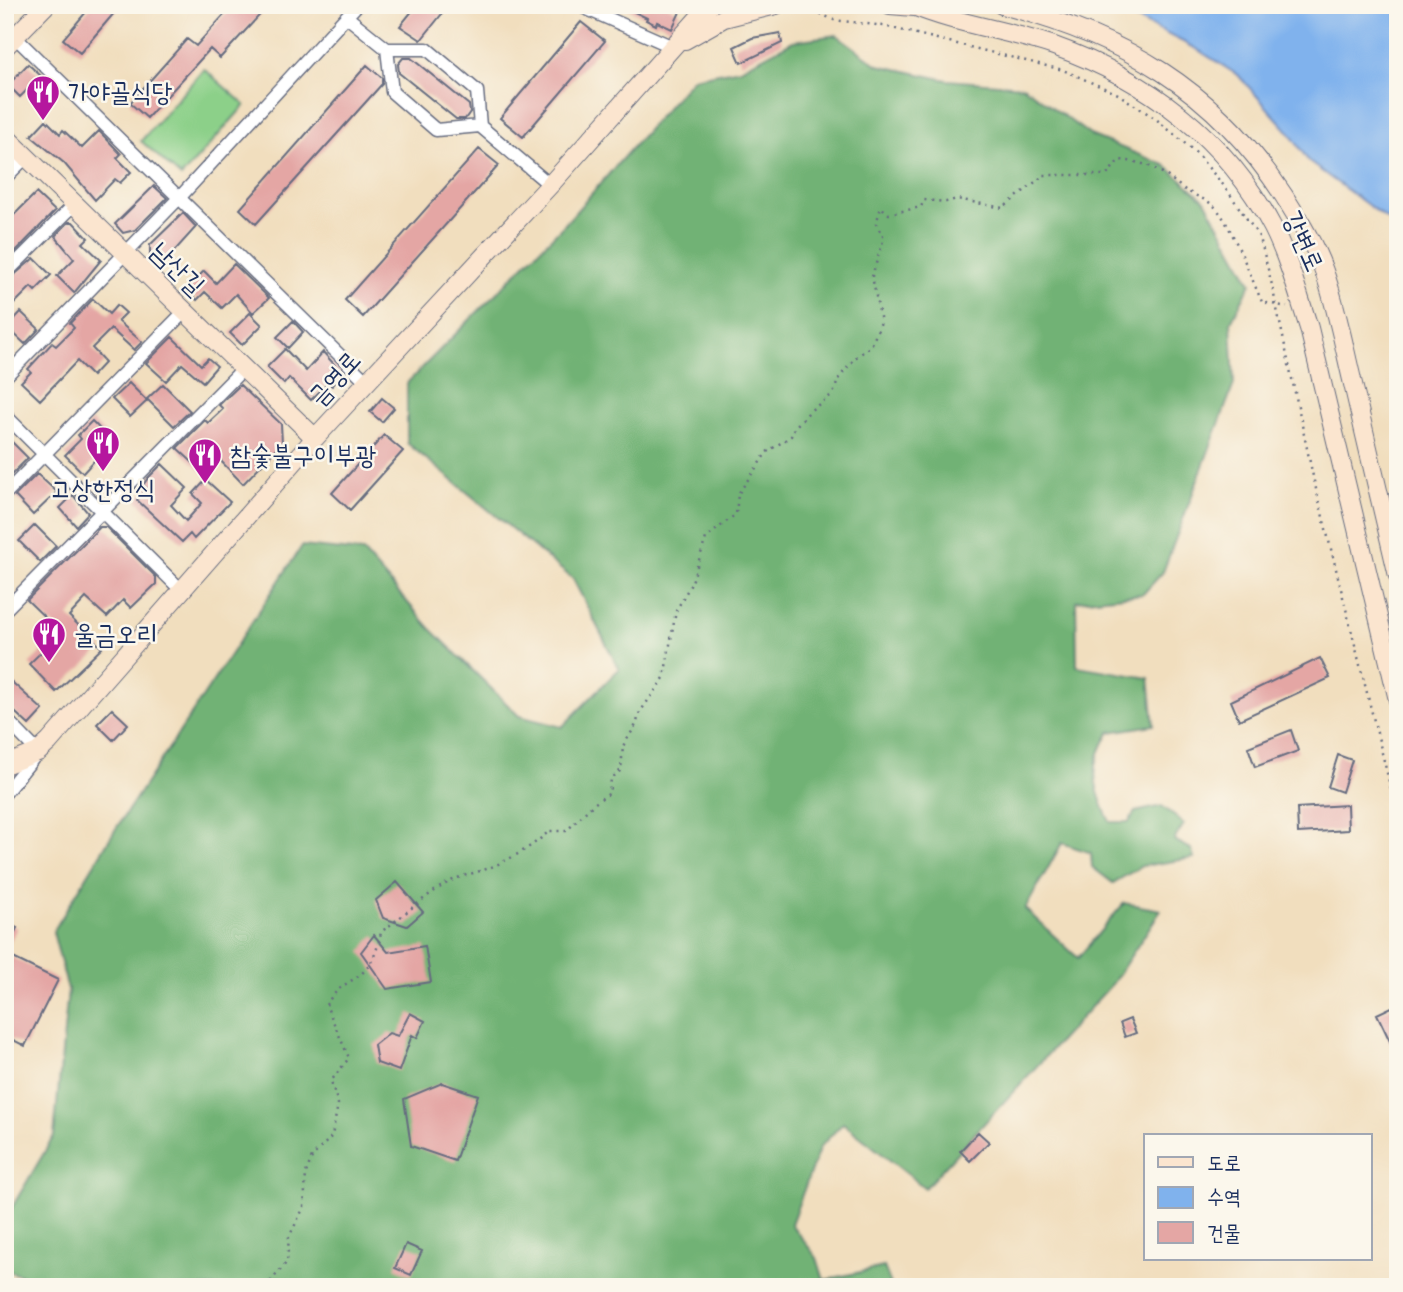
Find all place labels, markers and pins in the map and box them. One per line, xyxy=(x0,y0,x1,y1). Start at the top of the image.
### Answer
restaurant icon: 가야골식당 xyxy=(24,73,62,122)
place label: 가야골식당 xyxy=(68,75,173,111)
restaurant icon: 고상한정식 xyxy=(84,424,122,473)
restaurant icon: 참숯불구이부광 xyxy=(186,436,224,485)
place label: 참숯불구이부광 xyxy=(230,438,377,474)
place label: 고상한정식 xyxy=(51,472,155,508)
restaurant icon: 울금오리 xyxy=(30,615,68,664)
place label: 울금오리 xyxy=(74,617,158,653)

